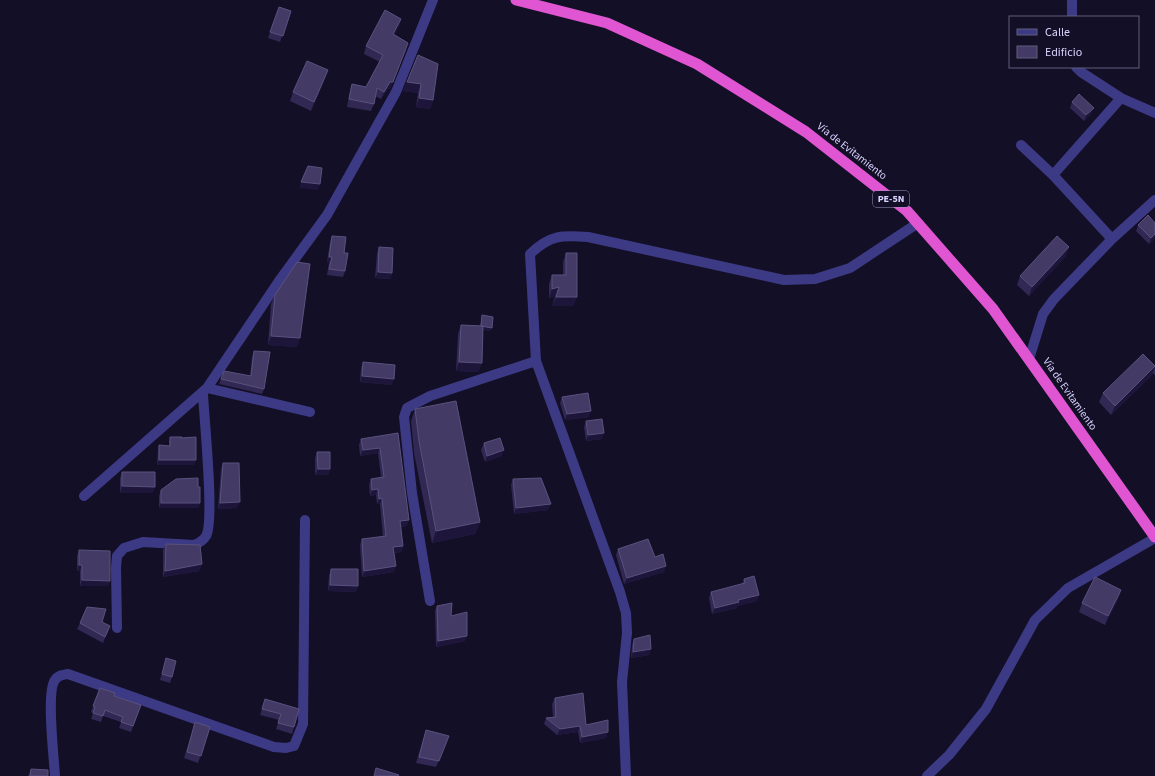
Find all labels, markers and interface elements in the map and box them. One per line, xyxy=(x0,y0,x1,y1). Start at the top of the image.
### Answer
legend xyxy=(1009,16,1139,68)
text: Calle xyxy=(1045,24,1070,41)
text: Edificio xyxy=(1045,44,1082,61)
street label: Vía de Evitamiento xyxy=(814,119,890,183)
road number: PE-5N xyxy=(873,191,909,207)
street label: Vía de Evitamiento xyxy=(1039,355,1101,433)

